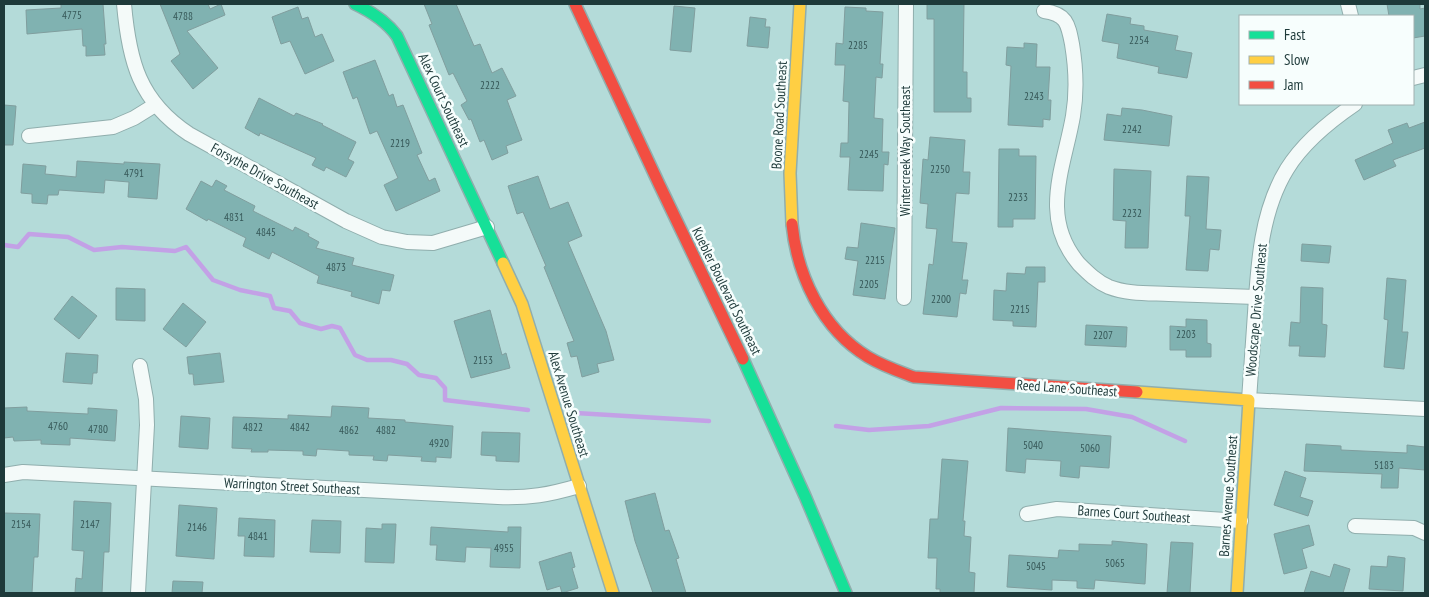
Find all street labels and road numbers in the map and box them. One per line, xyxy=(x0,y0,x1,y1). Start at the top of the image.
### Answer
street label: Alex Court Southeast xyxy=(414,50,474,150)
street label: Boone Road Southeast xyxy=(767,60,791,170)
street label: Wintercreek Way Southeast xyxy=(896,86,914,216)
street label: Forsythe Drive Southeast xyxy=(208,139,322,213)
street label: Kuebler Boulevard Southeast xyxy=(688,224,766,358)
street label: Woodscape Drive Southeast xyxy=(1241,242,1271,377)
street label: Alex Avenue Southeast xyxy=(544,349,594,459)
street label: Reed Lane Southeast xyxy=(1016,376,1118,401)
street label: Barnes Avenue Southeast xyxy=(1215,435,1241,557)
street label: Warrington Street Southeast xyxy=(223,473,361,499)
street label: Barnes Court Southeast xyxy=(1077,501,1191,527)

